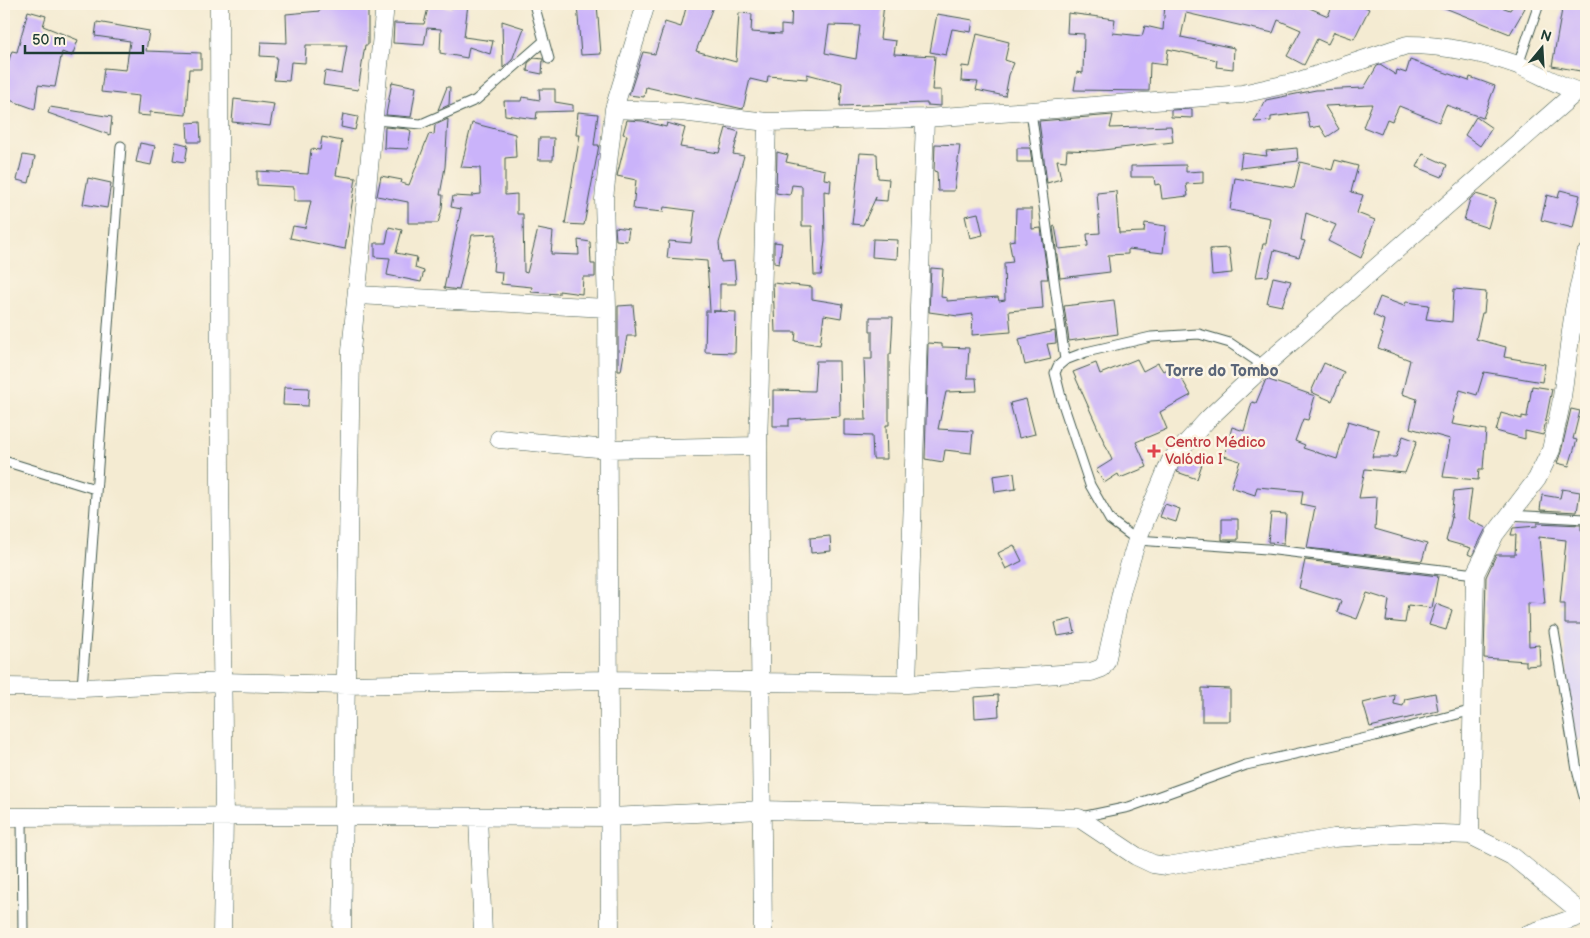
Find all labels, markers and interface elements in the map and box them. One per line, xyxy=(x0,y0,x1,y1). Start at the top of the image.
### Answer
scale bar xyxy=(25,22,142,54)
north arrow xyxy=(1518,22,1568,72)
text: N xyxy=(1538,26,1553,46)
text: 50 m xyxy=(32,31,66,50)
district label: Torre do Tombo xyxy=(1165,362,1279,381)
place label: Centro Médico Valódia I xyxy=(1165,433,1266,469)
marker: Centro Médico Valódia I xyxy=(1147,444,1161,458)

